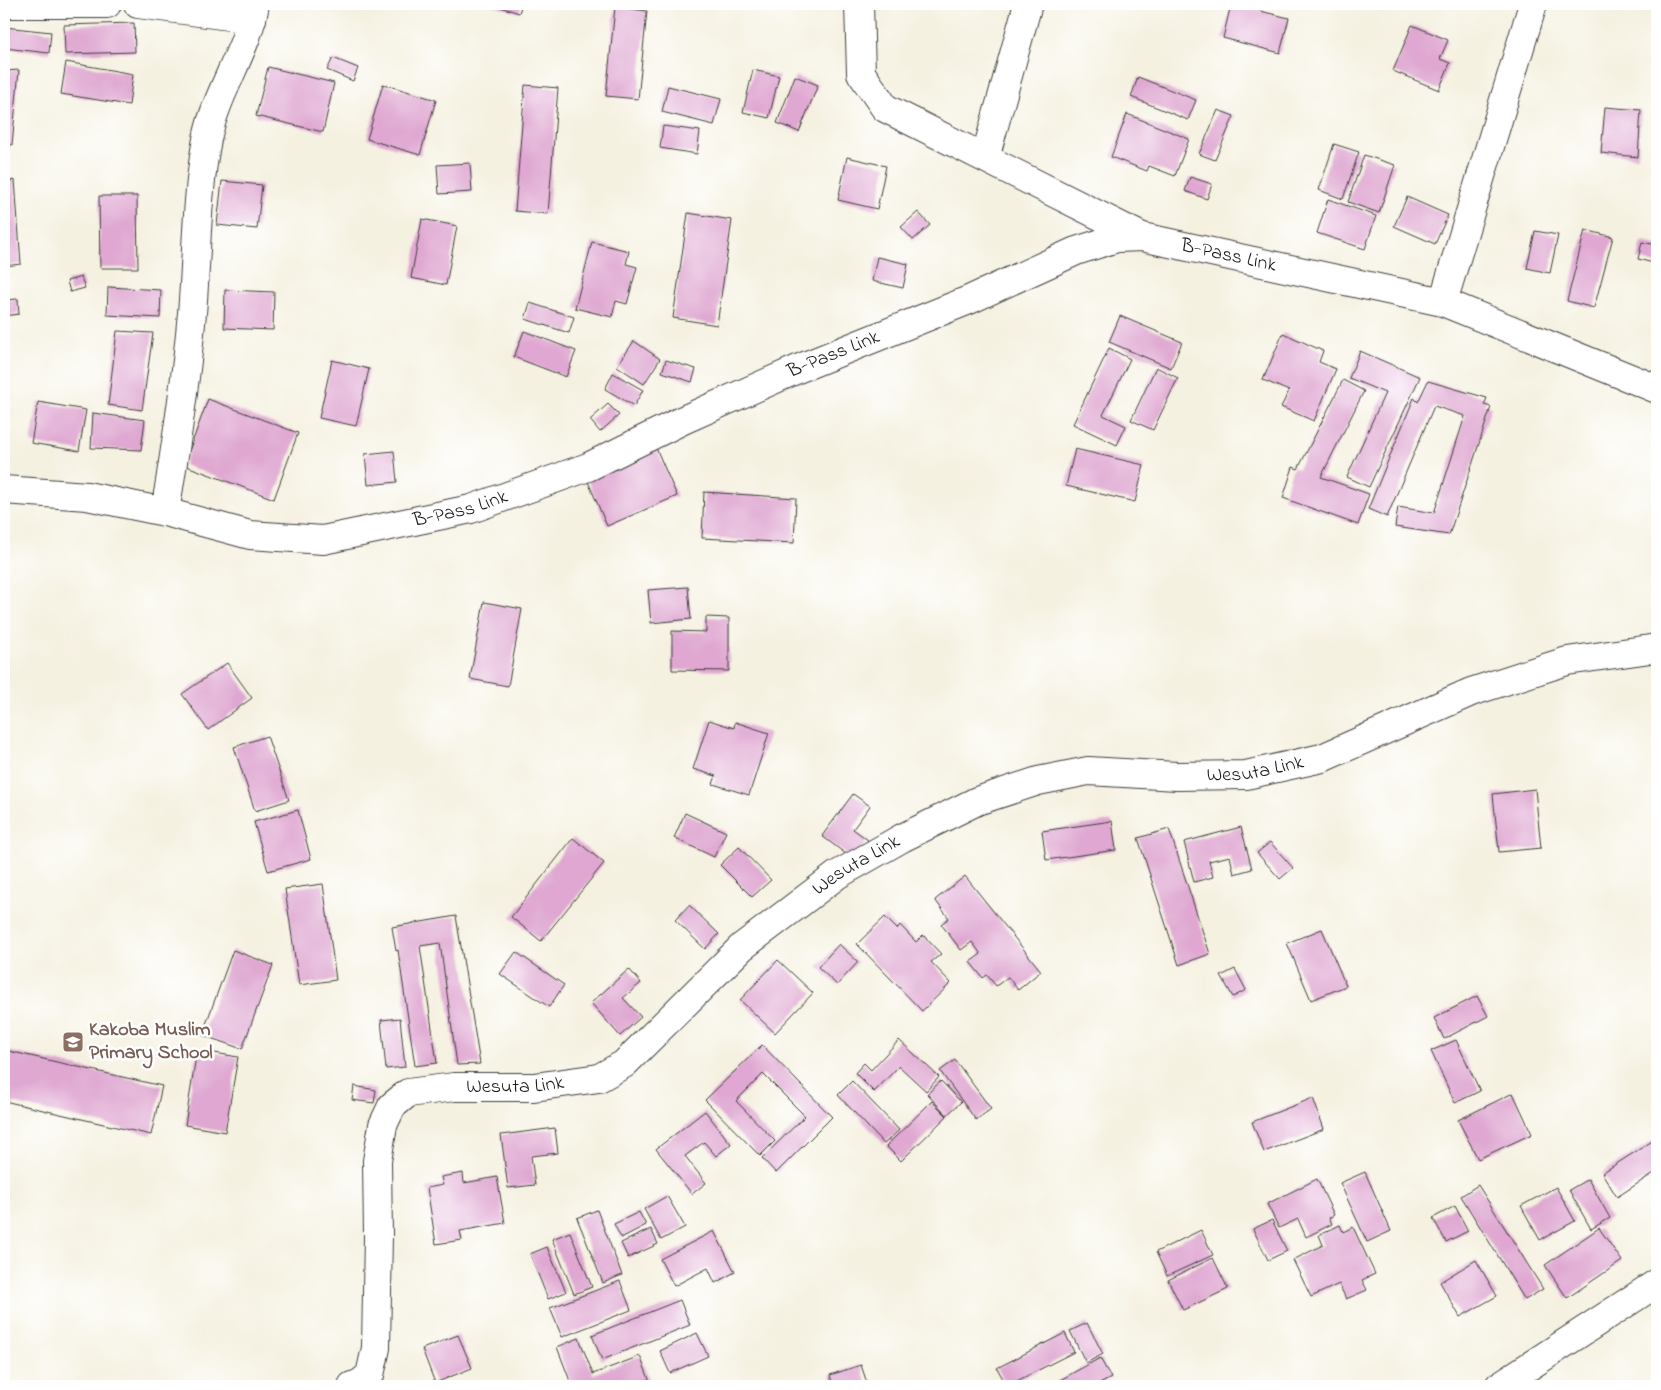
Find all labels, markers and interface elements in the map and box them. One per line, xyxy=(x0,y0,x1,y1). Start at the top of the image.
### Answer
street label: B-Pass Link xyxy=(1177,231,1279,280)
street label: B-Pass Link xyxy=(782,323,884,387)
street label: B-Pass Link xyxy=(409,482,512,535)
street label: Wesuta Link xyxy=(1207,748,1307,790)
street label: Wesuta Link xyxy=(806,827,906,903)
place label: Kakoba Muslim Primary School xyxy=(89,1016,213,1069)
school or university icon: Kakoba Muslim Primary School xyxy=(61,1030,85,1054)
street label: Wesuta Link xyxy=(466,1068,566,1102)

